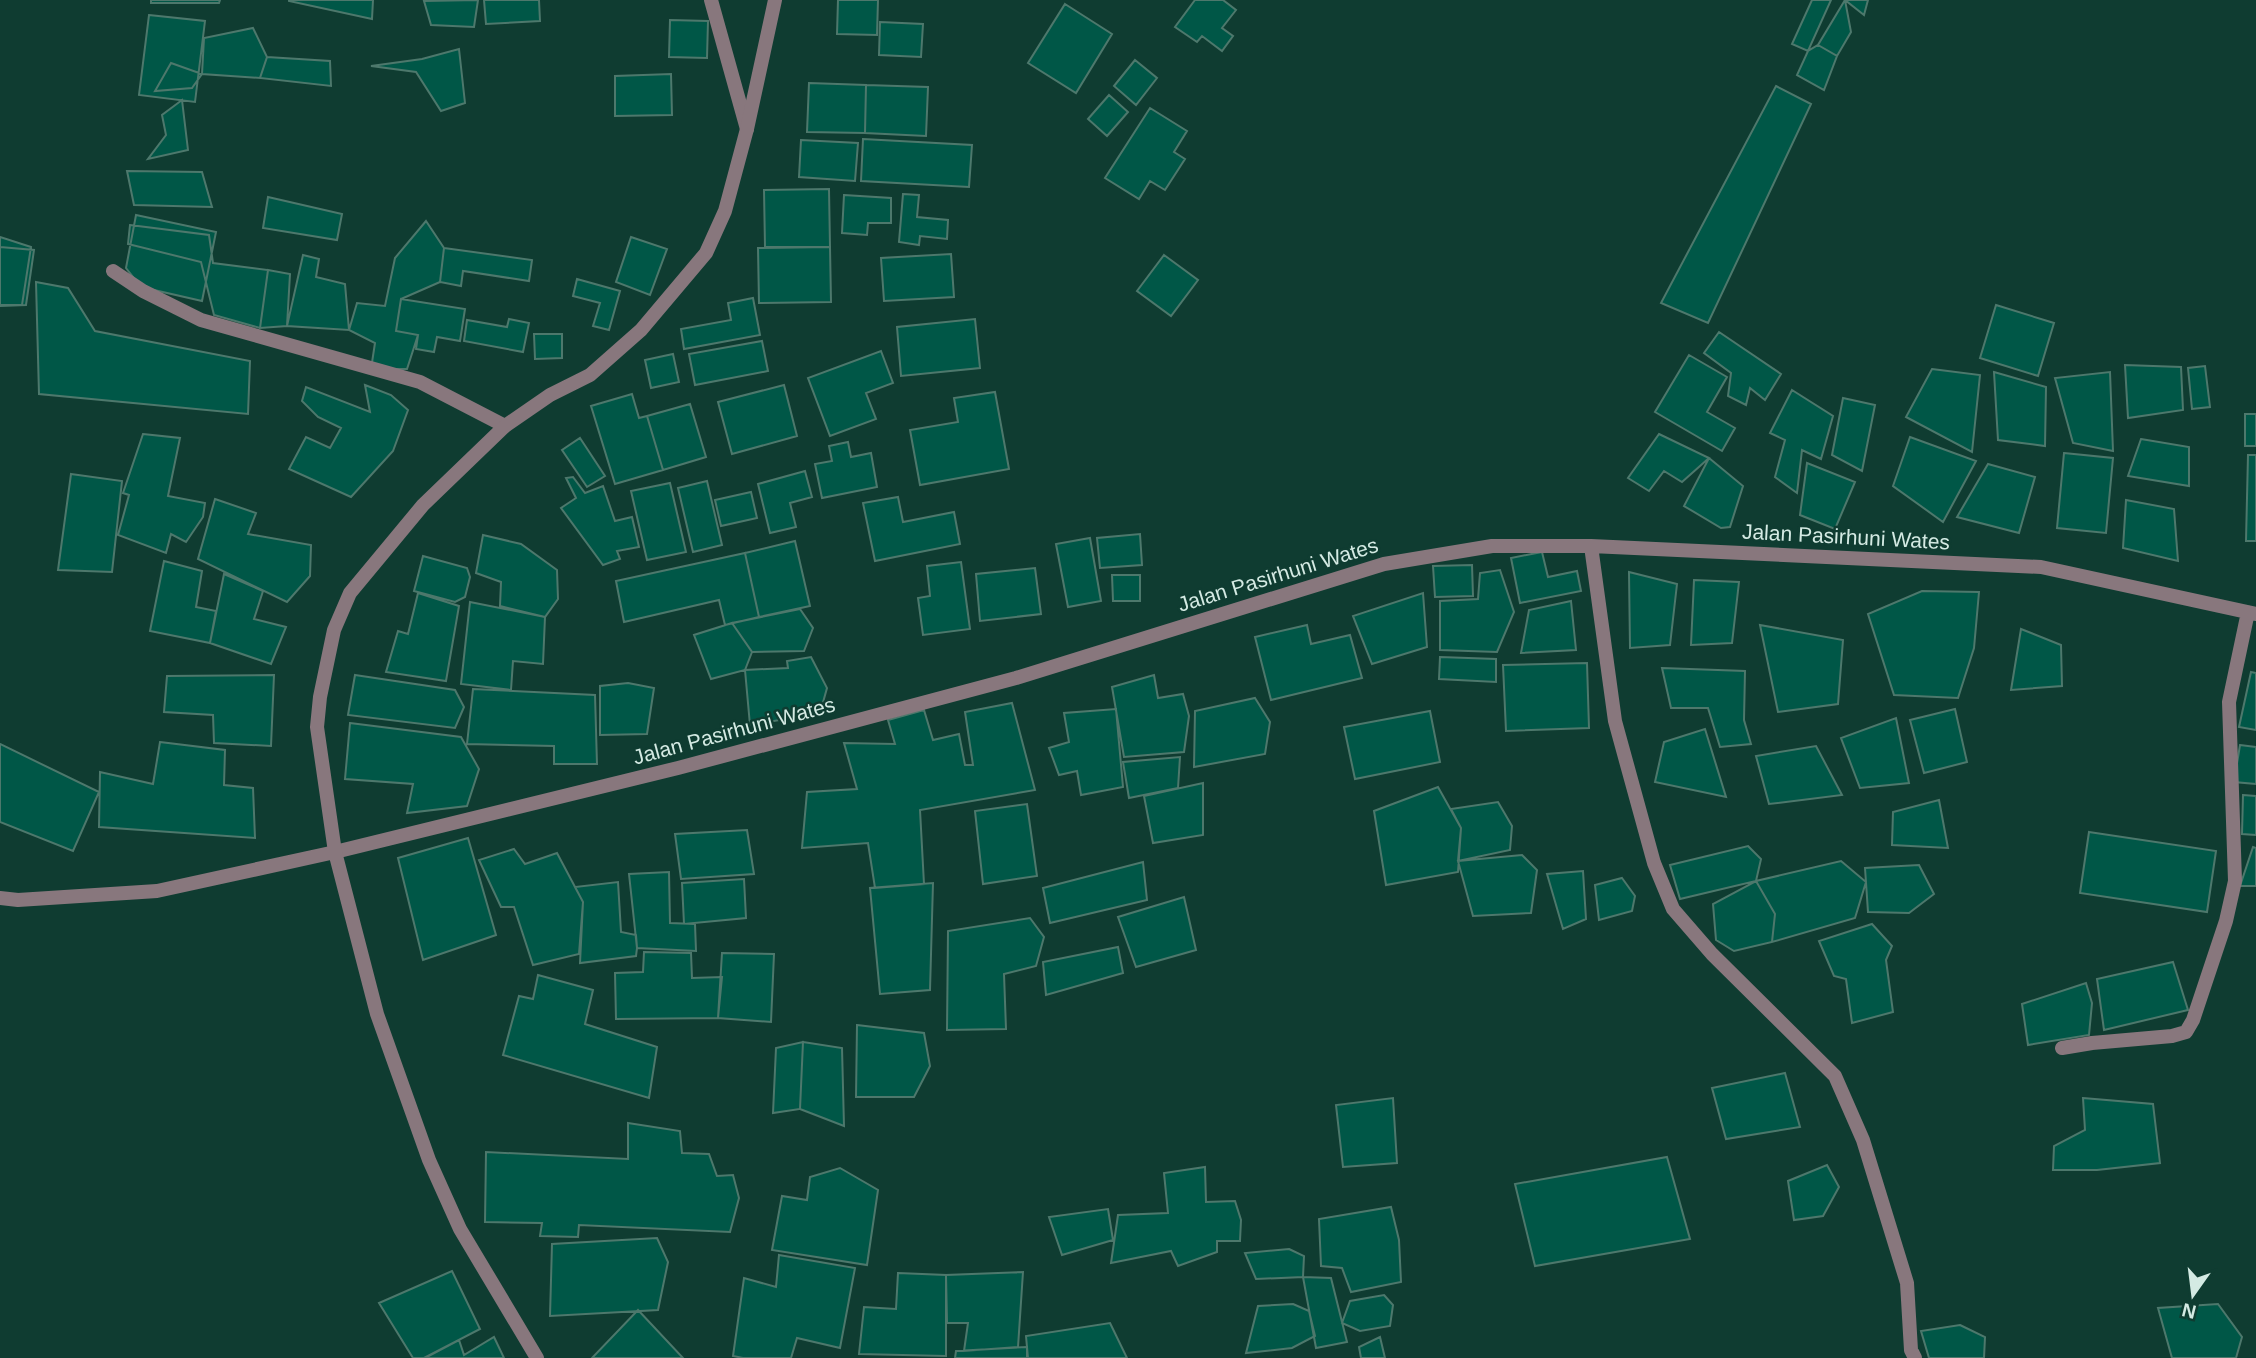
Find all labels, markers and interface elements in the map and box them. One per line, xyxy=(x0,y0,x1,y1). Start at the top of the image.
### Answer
street label: Jalan Pasirhuni Wates xyxy=(1741,520,1951,553)
street label: Jalan Pasirhuni Wates xyxy=(1175,533,1381,616)
street label: Jalan Pasirhuni Wates xyxy=(630,692,837,769)
north arrow xyxy=(2158,1260,2228,1330)
text: N xyxy=(2180,1299,2198,1323)

